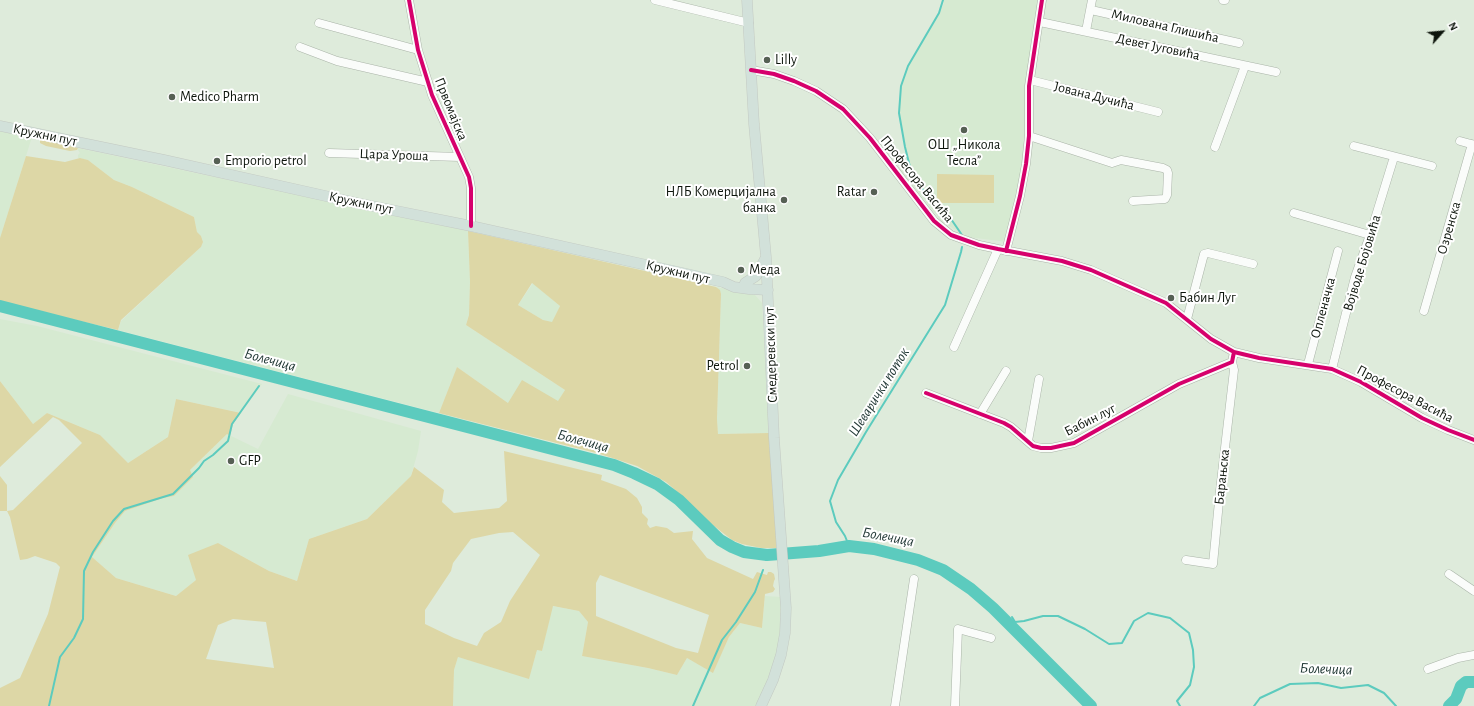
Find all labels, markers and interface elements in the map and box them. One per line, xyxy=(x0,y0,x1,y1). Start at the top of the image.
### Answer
street label: Милована Глишића xyxy=(1110,5,1220,47)
north arrow xyxy=(1422,12,1462,52)
text: N xyxy=(1446,20,1460,32)
street label: Девет Југовића xyxy=(1115,30,1201,64)
place label: Lilly xyxy=(775,52,797,68)
marker: Lilly xyxy=(762,55,772,65)
street label: Првомајска xyxy=(431,75,471,143)
street label: Јована Дучића xyxy=(1052,78,1136,114)
place label: Medico Pharm xyxy=(180,89,259,105)
marker: Medico Pharm xyxy=(167,92,177,102)
street label: Кружни пут xyxy=(11,120,79,150)
marker: ОШ „Никола Тесла” xyxy=(959,125,969,135)
street label: Професора Васића xyxy=(877,132,957,226)
place label: ОШ „Никола Тесла” xyxy=(928,137,1000,170)
street label: Цара Уроша xyxy=(359,145,429,165)
place label: Emporio petrol xyxy=(225,153,307,169)
marker: Emporio petrol xyxy=(212,156,222,166)
place label: НЛБ Комерцијална банка xyxy=(666,184,776,216)
place label: Ratar xyxy=(837,184,866,200)
marker: Ratar xyxy=(869,187,879,197)
street label: Кружни пут xyxy=(327,188,395,218)
marker: НЛБ Комерцијална банка xyxy=(779,195,789,205)
street label: Озренска xyxy=(1433,200,1465,256)
street label: Војводе Бојовића xyxy=(1339,213,1385,313)
street label: Кружни пут xyxy=(644,256,712,288)
place label: Меда xyxy=(749,262,780,278)
marker: Меда xyxy=(736,265,746,275)
street label: Опленачка xyxy=(1307,276,1339,340)
place label: Бабин Луг xyxy=(1179,290,1236,306)
marker: Бабин Луг xyxy=(1166,293,1176,303)
street label: Смедеревски пут xyxy=(761,307,781,403)
water label: Шеварички поток xyxy=(845,344,913,440)
water label: Болечица xyxy=(242,345,298,375)
place label: Petrol xyxy=(707,358,739,374)
marker: Petrol xyxy=(742,361,752,371)
street label: Професора Васића xyxy=(1354,361,1456,427)
street label: Бабин луг xyxy=(1062,400,1118,440)
water label: Болечица xyxy=(555,426,611,456)
street label: Барањска xyxy=(1211,448,1233,506)
place label: GFP xyxy=(239,453,261,469)
marker: GFP xyxy=(226,456,236,466)
water label: Болечица xyxy=(861,523,915,551)
water label: Болечица xyxy=(1299,659,1353,679)

